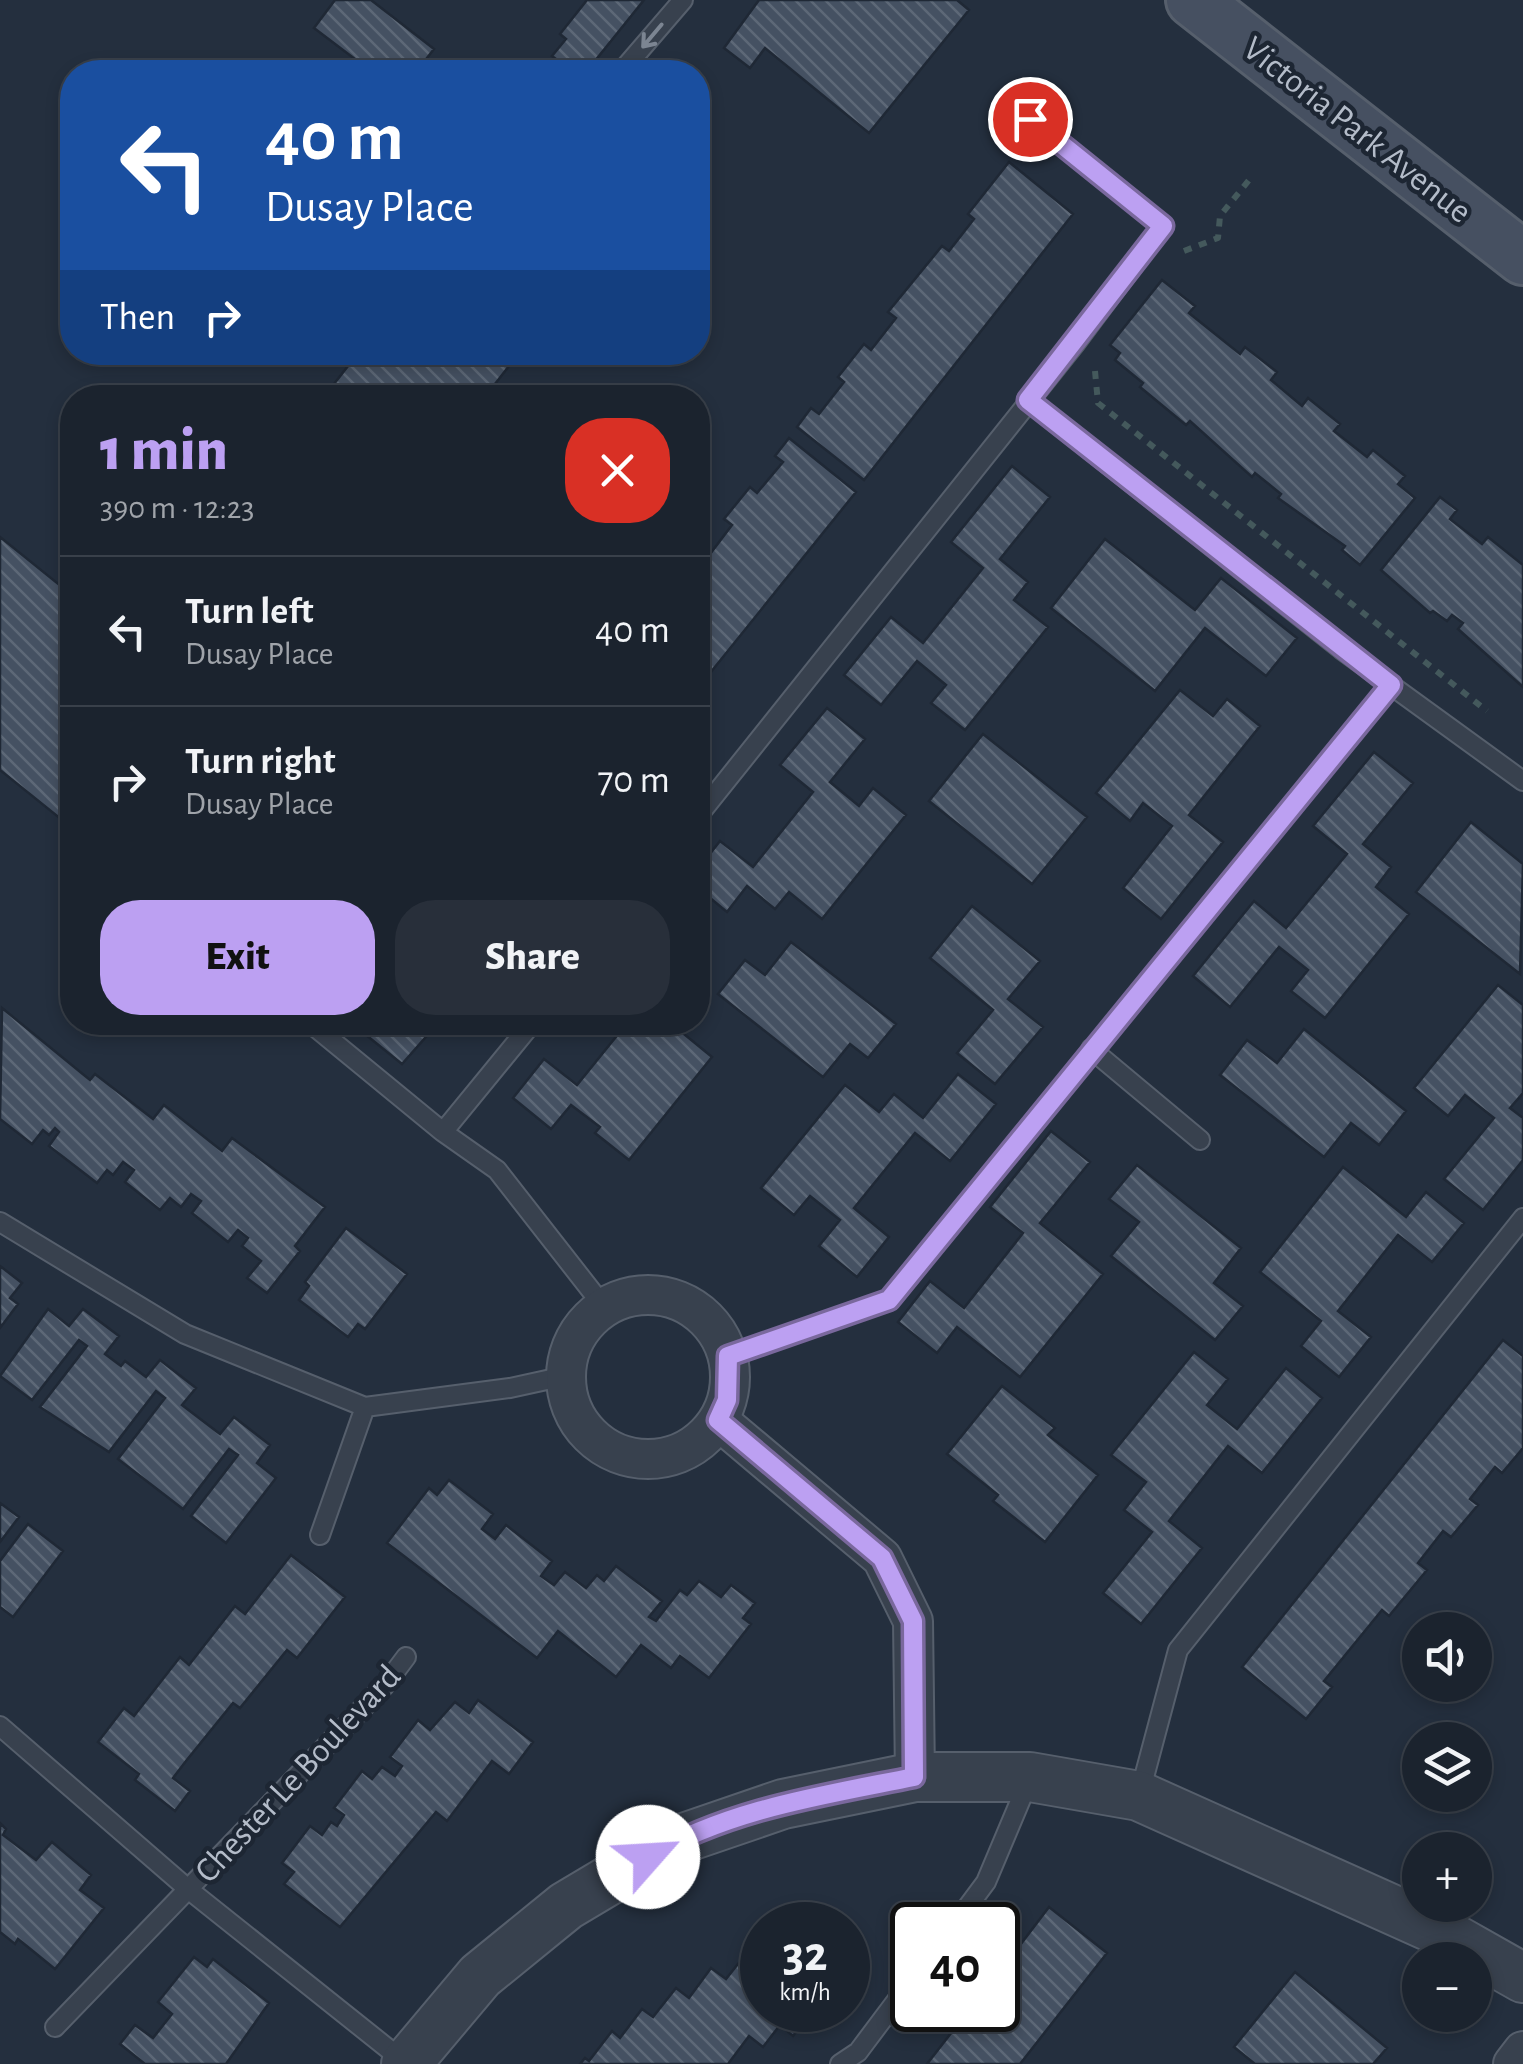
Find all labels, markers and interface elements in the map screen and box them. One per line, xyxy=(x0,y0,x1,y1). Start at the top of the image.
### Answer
one-way arrow xyxy=(641,23,663,49)
street label: Victoria Park Avenue xyxy=(1236,30,1478,230)
pin xyxy=(988,77,1073,162)
icon: arrive xyxy=(1003,92,1058,147)
icon: left xyxy=(100,100,230,230)
text: 40 m xyxy=(265,103,404,173)
text: Dusay Place xyxy=(265,185,474,230)
icon: right xyxy=(195,290,250,345)
text: Then xyxy=(100,299,175,337)
button: close xyxy=(565,418,670,523)
text: 1 min xyxy=(100,421,228,481)
text: 390 m · 12:23 xyxy=(100,492,255,524)
text: Turn left xyxy=(185,593,313,631)
icon: left xyxy=(100,604,155,659)
text: 40 m xyxy=(595,612,670,650)
text: Dusay Place xyxy=(185,638,334,670)
text: Turn right xyxy=(185,743,335,781)
icon: right xyxy=(100,754,155,809)
text: 70 m xyxy=(597,762,670,800)
text: Dusay Place xyxy=(185,788,334,820)
button: Exit xyxy=(100,900,375,1015)
button: Share xyxy=(395,900,670,1015)
map controls xyxy=(1402,1612,1492,2032)
button: sound xyxy=(1402,1612,1492,1702)
street label: Chester Le Boulevard xyxy=(189,1659,407,1889)
button: layers xyxy=(1402,1722,1492,1812)
position arrow xyxy=(596,1805,700,1909)
button: + xyxy=(1402,1832,1492,1922)
speed limit sign: 40 xyxy=(890,1902,1020,2032)
text: 32 xyxy=(782,1930,828,1980)
button: − xyxy=(1402,1942,1492,2032)
text: km/h xyxy=(779,1980,831,2005)

